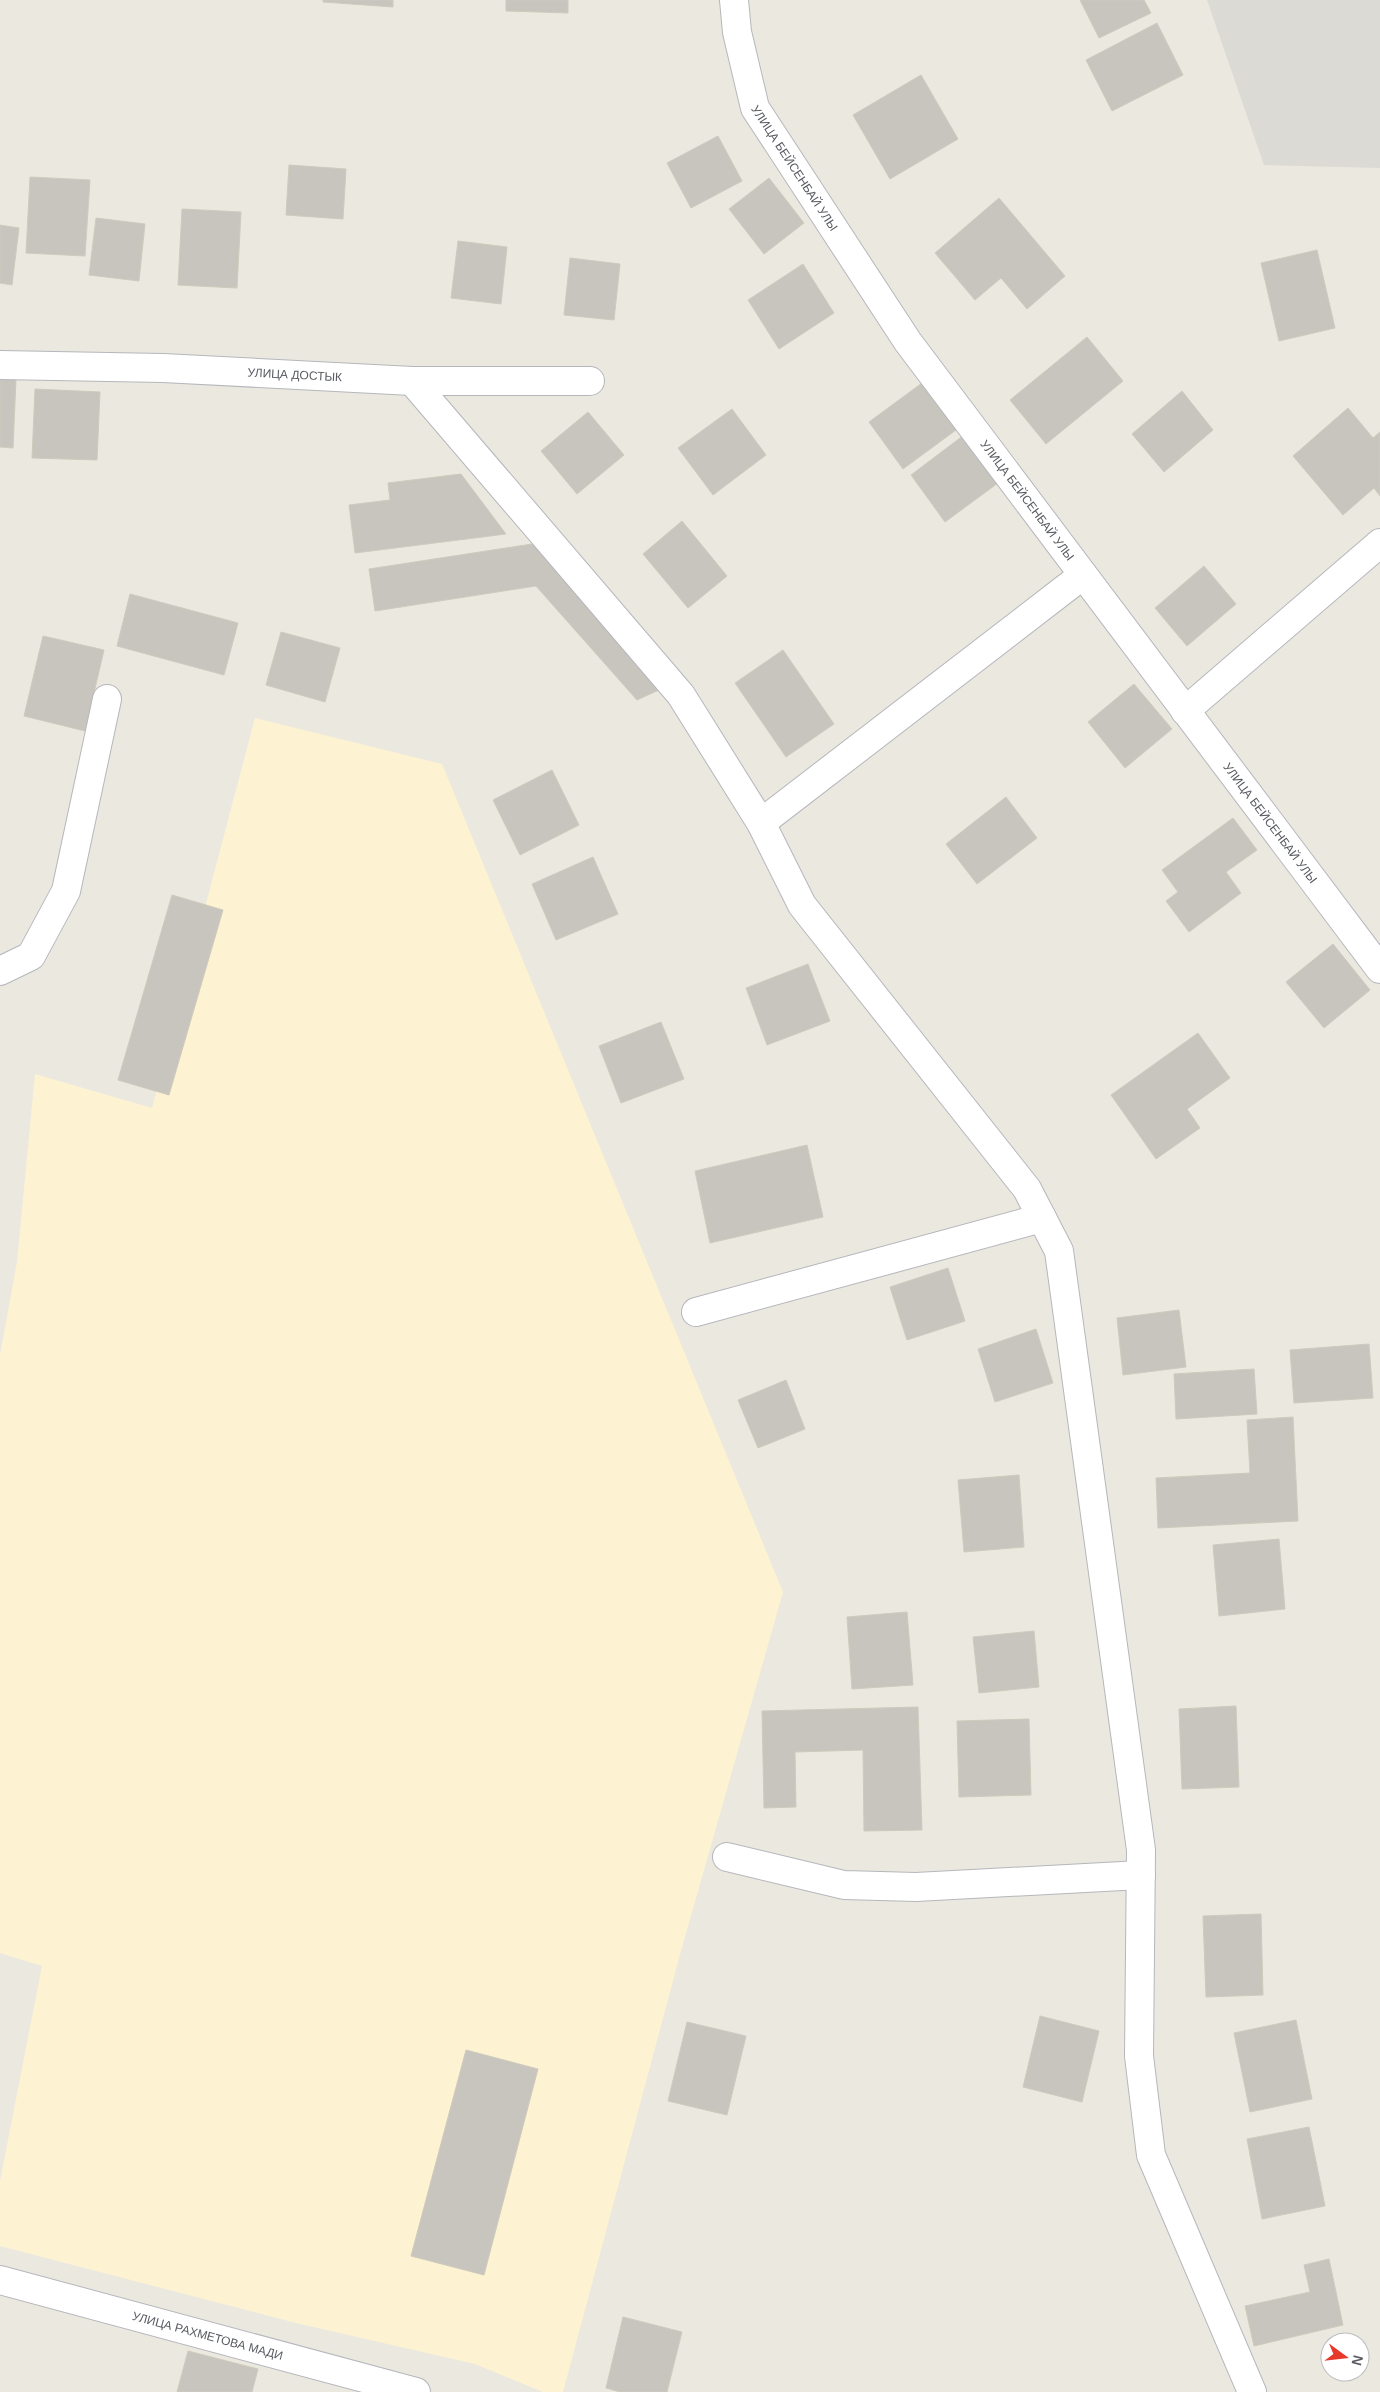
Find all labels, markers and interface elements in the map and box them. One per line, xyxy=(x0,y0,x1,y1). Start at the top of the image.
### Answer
street label: УЛИЦА БЕЙСЕНБАЙ УЛЫ xyxy=(748,103,840,233)
street label: УЛИЦА ДОСТЫК xyxy=(247,365,342,384)
street label: УЛИЦА БЕЙСЕНБАЙ УЛЫ xyxy=(977,437,1077,563)
street label: УЛИЦА БЕЙСЕНБАЙ УЛЫ xyxy=(1220,760,1320,886)
street label: УЛИЦА РАХМЕТОВА МАДИ xyxy=(131,2309,285,2363)
north arrow xyxy=(1320,2332,1370,2382)
text: N xyxy=(1349,2353,1367,2367)

